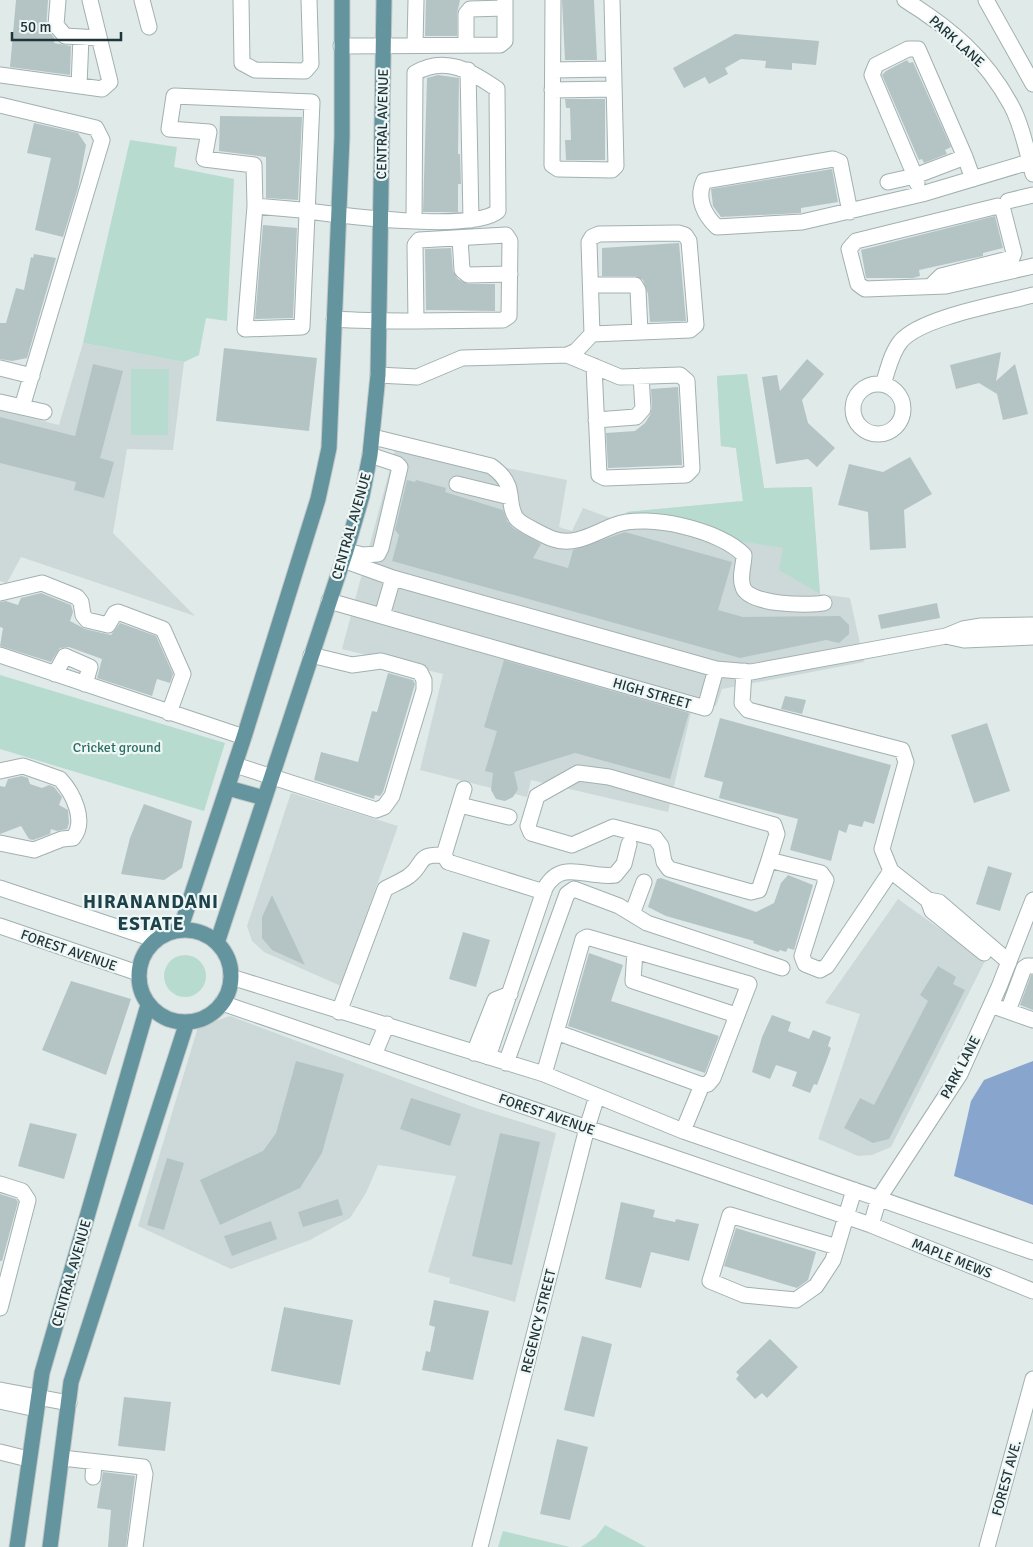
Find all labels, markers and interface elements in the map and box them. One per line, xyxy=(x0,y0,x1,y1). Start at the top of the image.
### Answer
scale bar xyxy=(12,10,121,42)
street label: PARK LANE xyxy=(925,12,988,71)
text: 50 m xyxy=(20,18,51,36)
street label: CENTRAL AVENUE xyxy=(373,68,392,179)
street label: CENTRAL AVENUE xyxy=(328,471,375,582)
street label: HIGH STREET xyxy=(611,674,693,713)
park label: Cricket ground xyxy=(73,739,161,756)
district label: HIRANANDANI ESTATE xyxy=(83,890,219,936)
street label: FOREST AVENUE xyxy=(18,926,119,975)
street label: PARK LANE xyxy=(937,1033,984,1102)
street label: FOREST AVENUE xyxy=(496,1090,597,1139)
street label: CENTRAL AVENUE xyxy=(48,1218,95,1329)
street label: MAPLE MEWS xyxy=(909,1235,994,1282)
street label: REGENCY STREET xyxy=(517,1267,560,1375)
street label: FOREST AVE. xyxy=(988,1438,1025,1518)

